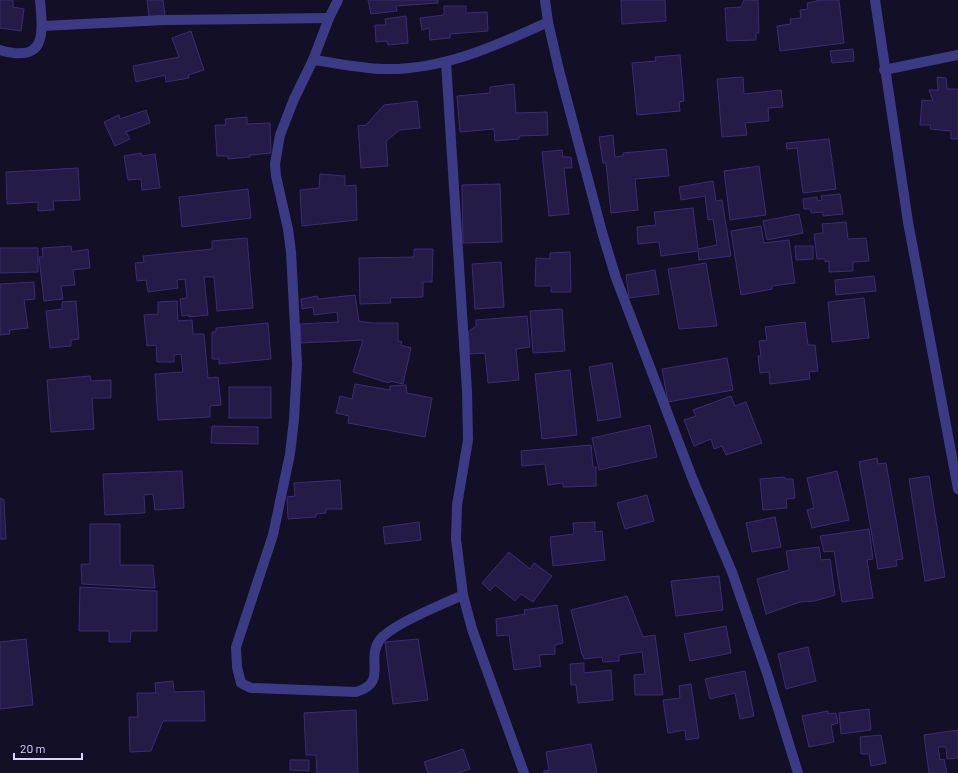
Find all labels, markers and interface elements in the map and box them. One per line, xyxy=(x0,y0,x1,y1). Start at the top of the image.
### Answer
scale bar xyxy=(14,735,82,761)
text: 20 m xyxy=(20,741,46,755)

